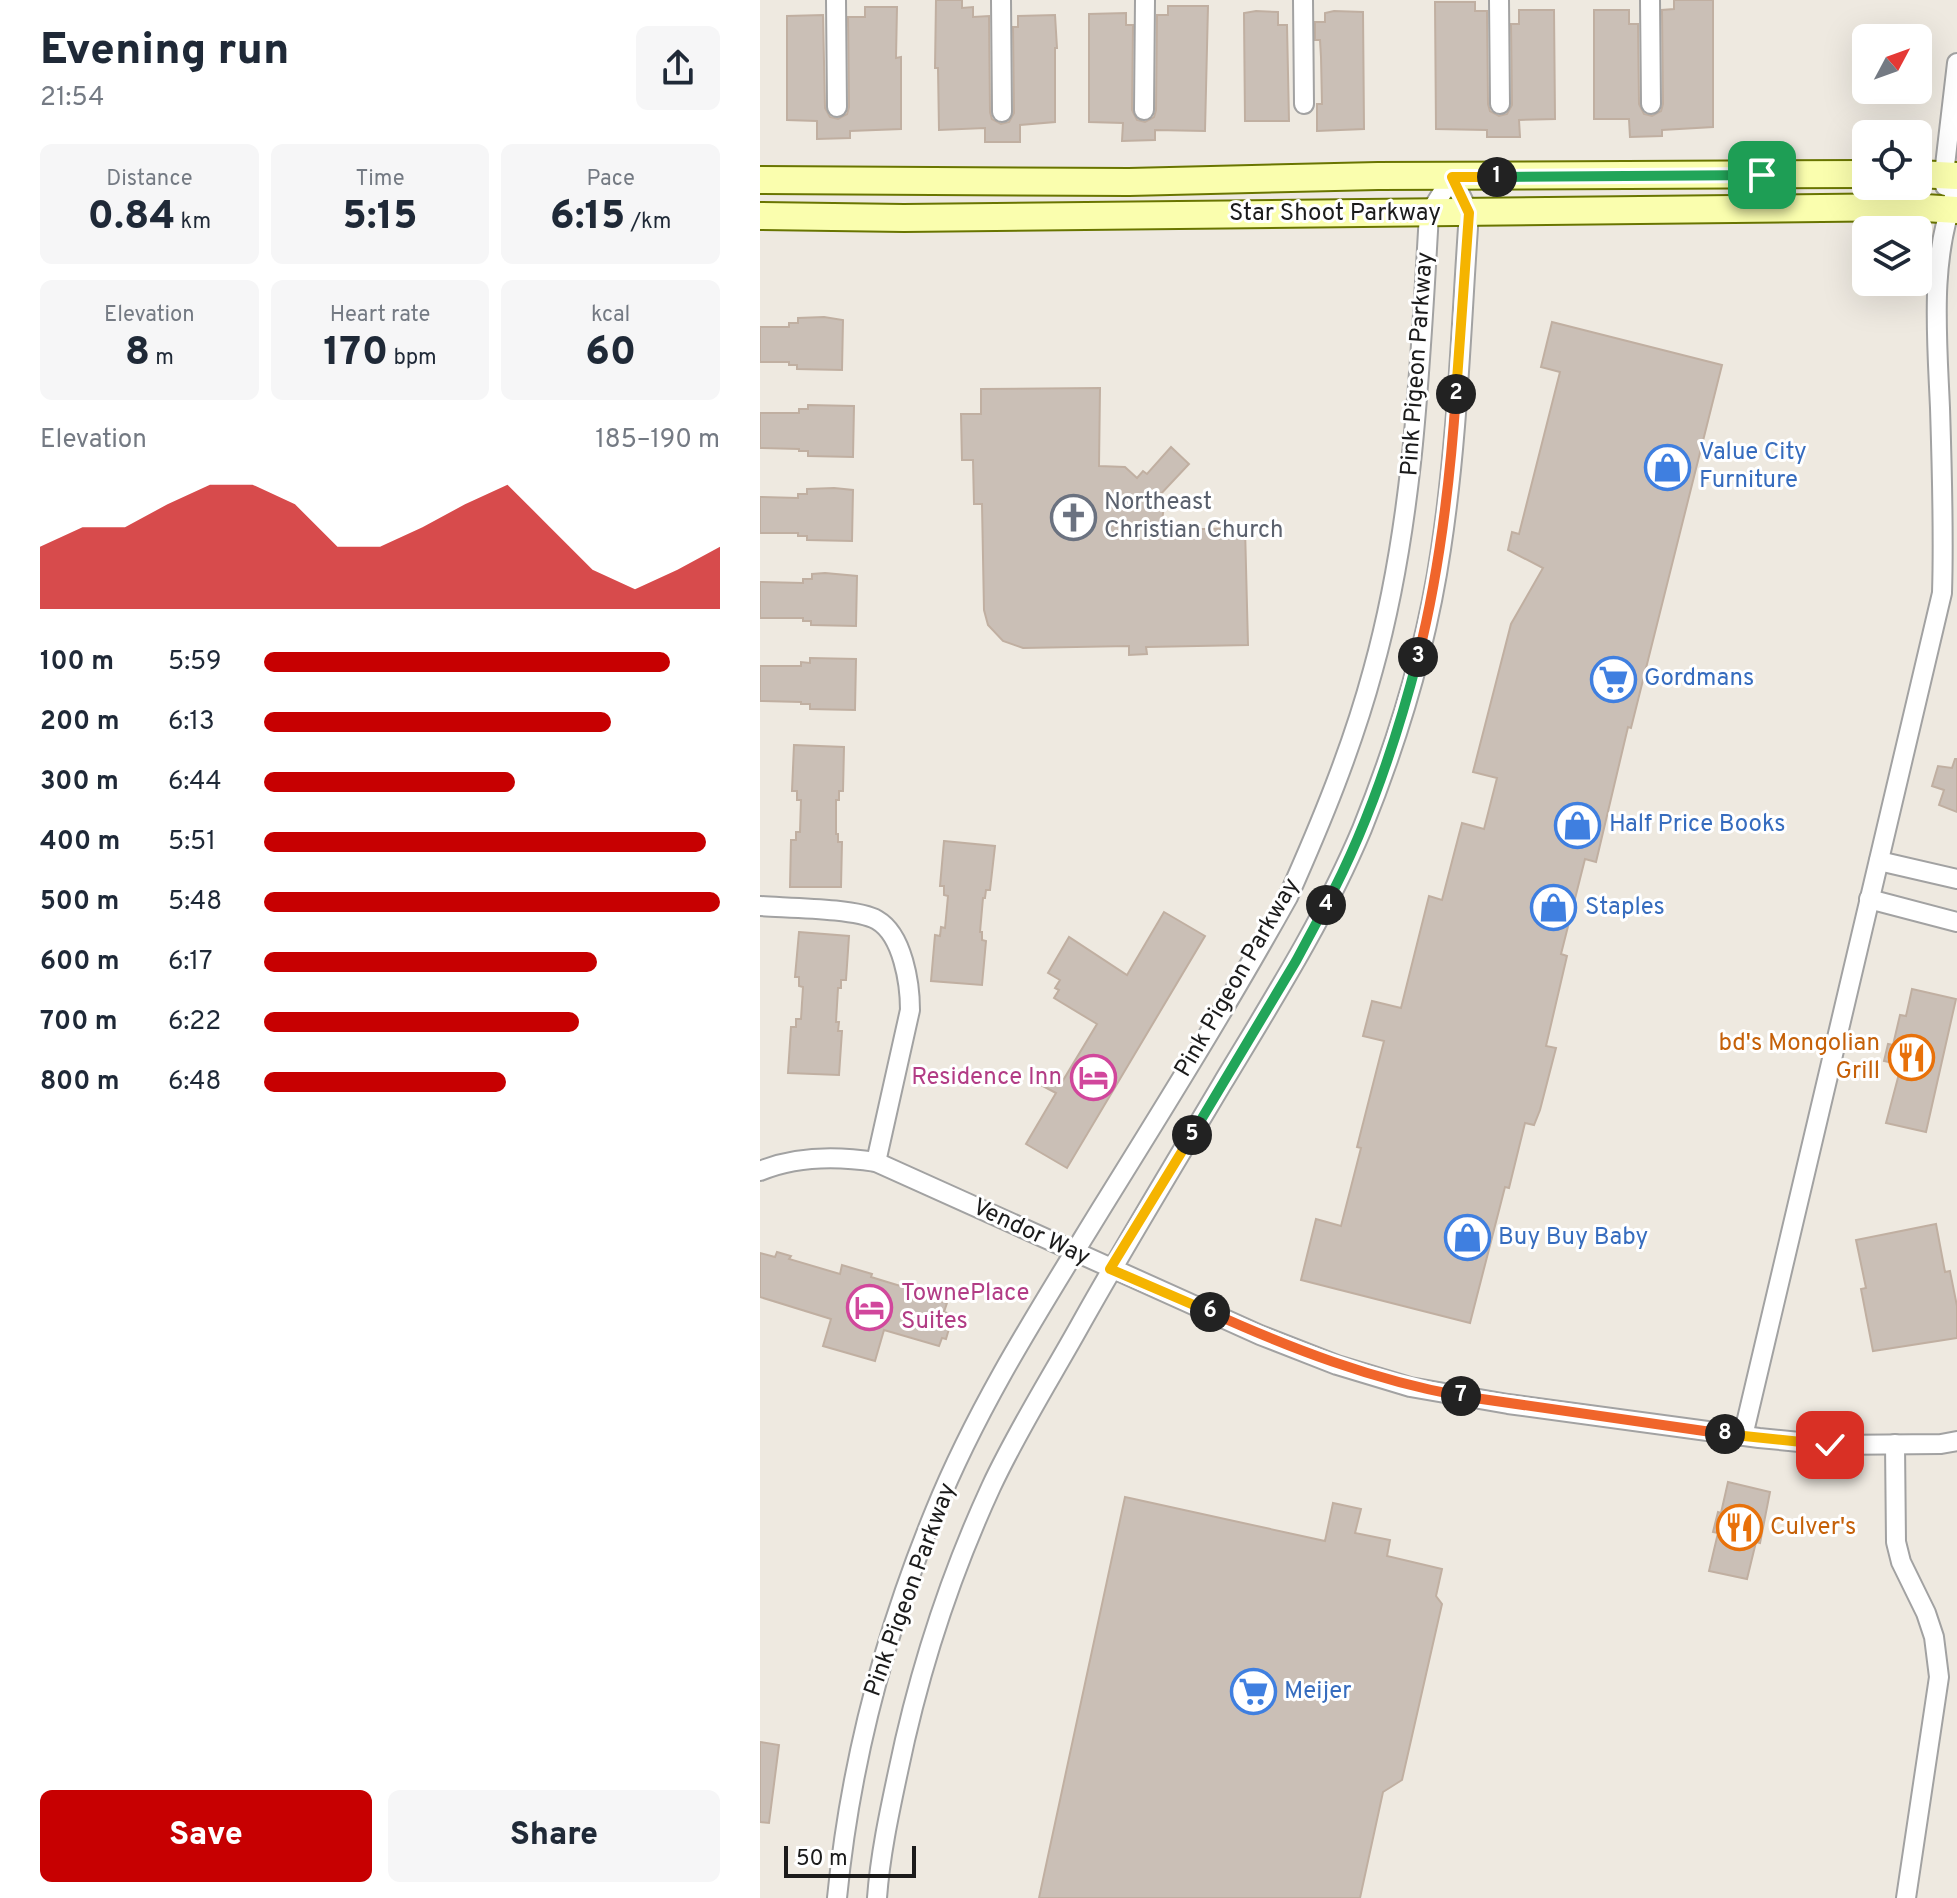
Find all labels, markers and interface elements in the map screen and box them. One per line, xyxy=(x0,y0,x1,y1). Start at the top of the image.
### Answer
text: Evening run xyxy=(40,24,289,80)
north arrow xyxy=(1852,24,1932,104)
map controls xyxy=(1852,24,1932,296)
button: share xyxy=(636,26,720,110)
text: 21:54 xyxy=(40,82,104,115)
button: locate xyxy=(1852,120,1932,200)
pin xyxy=(1728,141,1796,209)
icon: arrive xyxy=(1740,153,1784,197)
pin: 1 xyxy=(1477,157,1517,197)
text: 1 xyxy=(1493,163,1501,190)
text: Distance xyxy=(106,166,193,193)
text: Time xyxy=(355,166,405,193)
text: Pace xyxy=(586,166,635,193)
text: 0.84 xyxy=(88,193,175,243)
text: 5:15 xyxy=(343,193,417,243)
text: 6:15 xyxy=(550,193,625,243)
street label: Star Shoot Parkway xyxy=(1229,199,1441,229)
text: km xyxy=(175,209,211,236)
text: /km xyxy=(625,209,671,236)
button: layers xyxy=(1852,216,1932,296)
street label: Pink Pigeon Parkway xyxy=(1395,251,1441,477)
text: Elevation xyxy=(104,302,195,329)
text: Heart rate xyxy=(330,302,430,329)
text: kcal xyxy=(591,302,630,329)
text: 8 xyxy=(125,329,150,379)
text: 170 xyxy=(323,329,388,379)
text: 60 xyxy=(585,329,636,379)
text: m xyxy=(150,345,174,372)
text: bpm xyxy=(388,345,437,372)
pin: 2 xyxy=(1436,374,1476,414)
text: 2 xyxy=(1449,380,1463,407)
text: Elevation xyxy=(40,424,147,457)
text: 185–190 m xyxy=(595,424,720,457)
place label: Value City Furniture xyxy=(1699,438,1807,496)
shop icon: Value City Furniture xyxy=(1644,443,1692,491)
place label: Northeast Christian Church xyxy=(1104,488,1283,546)
church icon: Northeast Christian Church xyxy=(1049,493,1097,541)
pin: 3 xyxy=(1398,637,1438,677)
text: 3 xyxy=(1411,643,1425,670)
text: 100 m xyxy=(40,646,114,679)
text: 5:59 xyxy=(168,646,221,679)
supermarket icon: Gordmans xyxy=(1589,655,1637,703)
place label: Gordmans xyxy=(1644,664,1754,694)
text: 200 m xyxy=(40,706,119,739)
text: 6:13 xyxy=(168,706,215,739)
text: 300 m xyxy=(40,766,119,799)
text: 6:44 xyxy=(168,766,222,799)
shop icon: Half Price Books xyxy=(1554,801,1602,849)
place label: Half Price Books xyxy=(1609,810,1785,840)
text: 400 m xyxy=(40,826,120,859)
text: 5:51 xyxy=(168,826,216,859)
street label: Pink Pigeon Parkway xyxy=(1169,873,1307,1083)
shop icon: Staples xyxy=(1530,884,1578,932)
pin: 4 xyxy=(1306,885,1346,925)
text: 500 m xyxy=(40,886,119,919)
text: 5:48 xyxy=(168,886,222,919)
text: 4 xyxy=(1319,891,1333,918)
place label: Staples xyxy=(1585,893,1665,923)
text: 600 m xyxy=(40,946,120,979)
text: 6:17 xyxy=(168,946,213,979)
text: 700 m xyxy=(40,1006,118,1039)
text: 6:22 xyxy=(168,1006,221,1039)
place label: bd's Mongolian Grill xyxy=(1719,1029,1880,1087)
restaurant icon: bd's Mongolian Grill xyxy=(1887,1034,1935,1082)
hotel icon: Residence Inn xyxy=(1069,1054,1117,1102)
place label: Residence Inn xyxy=(911,1063,1062,1093)
text: 800 m xyxy=(40,1066,120,1099)
text: 6:48 xyxy=(168,1066,221,1099)
pin: 5 xyxy=(1172,1115,1212,1155)
text: 5 xyxy=(1185,1121,1199,1148)
street label: Vendor Way xyxy=(967,1193,1095,1273)
shop icon: Buy Buy Baby xyxy=(1443,1214,1491,1262)
place label: Buy Buy Baby xyxy=(1498,1223,1648,1253)
place label: TownePlace Suites xyxy=(901,1279,1029,1337)
hotel icon: TownePlace Suites xyxy=(846,1284,894,1332)
pin: 6 xyxy=(1190,1292,1230,1332)
text: 6 xyxy=(1203,1298,1217,1325)
pin: 7 xyxy=(1441,1376,1481,1416)
text: 7 xyxy=(1455,1382,1467,1409)
pin xyxy=(1796,1411,1864,1479)
pin: 8 xyxy=(1705,1414,1745,1454)
text: 8 xyxy=(1718,1420,1732,1447)
icon: check xyxy=(1808,1423,1852,1467)
street label: Pink Pigeon Parkway xyxy=(858,1479,964,1701)
restaurant icon: Culver's xyxy=(1715,1504,1763,1552)
place label: Culver's xyxy=(1770,1513,1856,1543)
supermarket icon: Meijer xyxy=(1229,1668,1277,1716)
place label: Meijer xyxy=(1284,1677,1352,1707)
button: Save xyxy=(40,1790,372,1882)
button: Share xyxy=(388,1790,720,1882)
scale bar xyxy=(784,1842,916,1878)
text: 50 m xyxy=(796,1846,848,1873)

